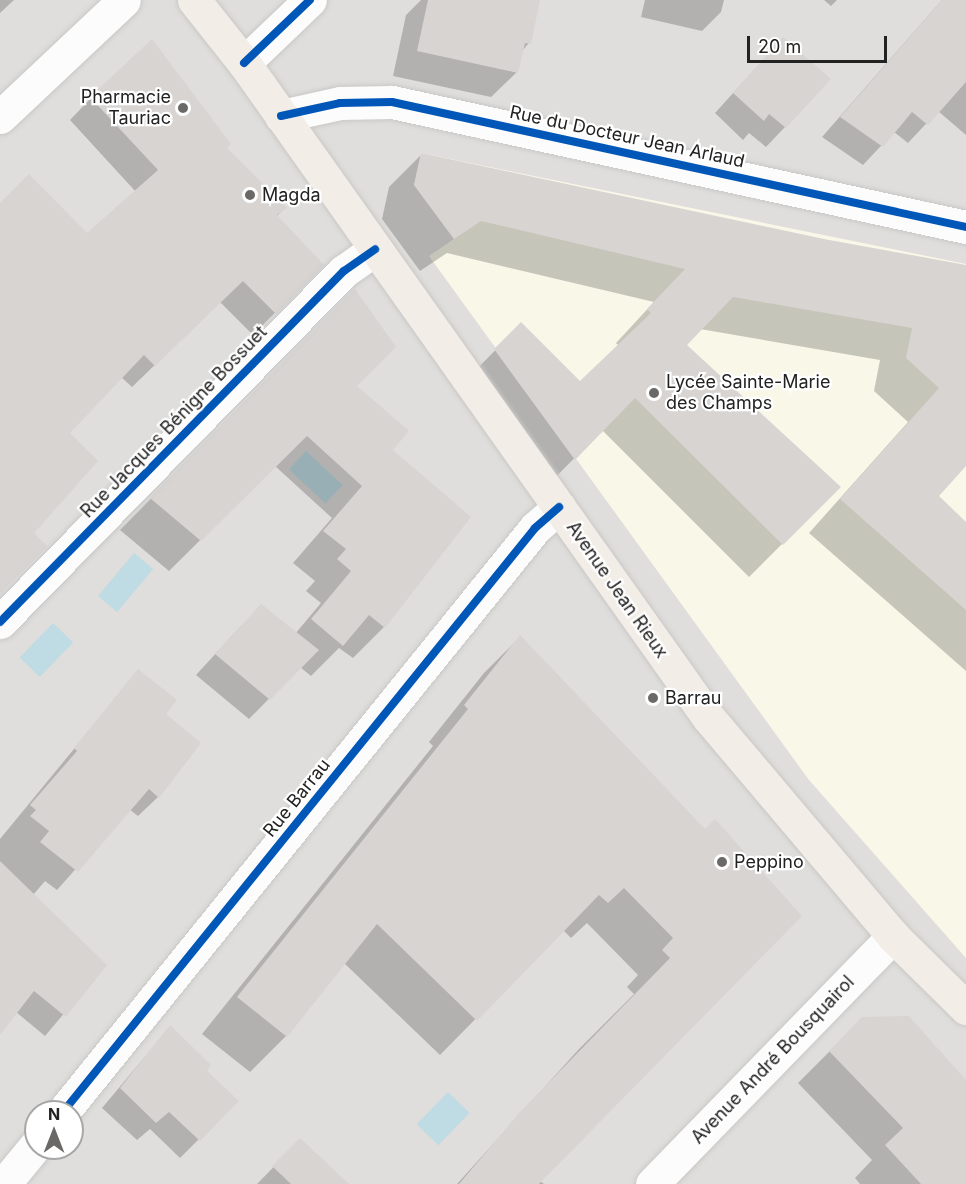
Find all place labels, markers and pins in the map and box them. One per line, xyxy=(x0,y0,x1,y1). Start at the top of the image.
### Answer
place label: Pharmacie Tauriac xyxy=(81,87,171,130)
marker: Pharmacie Tauriac xyxy=(176,101,190,115)
place label: Magda xyxy=(262,184,321,206)
marker: Magda xyxy=(243,188,257,202)
place label: Lycée Sainte-Marie des Champs xyxy=(666,372,830,415)
marker: Lycée Sainte-Marie des Champs xyxy=(647,386,661,400)
place label: Barrau xyxy=(665,687,721,709)
marker: Barrau xyxy=(646,691,660,705)
place label: Peppino xyxy=(734,851,804,873)
marker: Peppino xyxy=(715,855,729,869)

